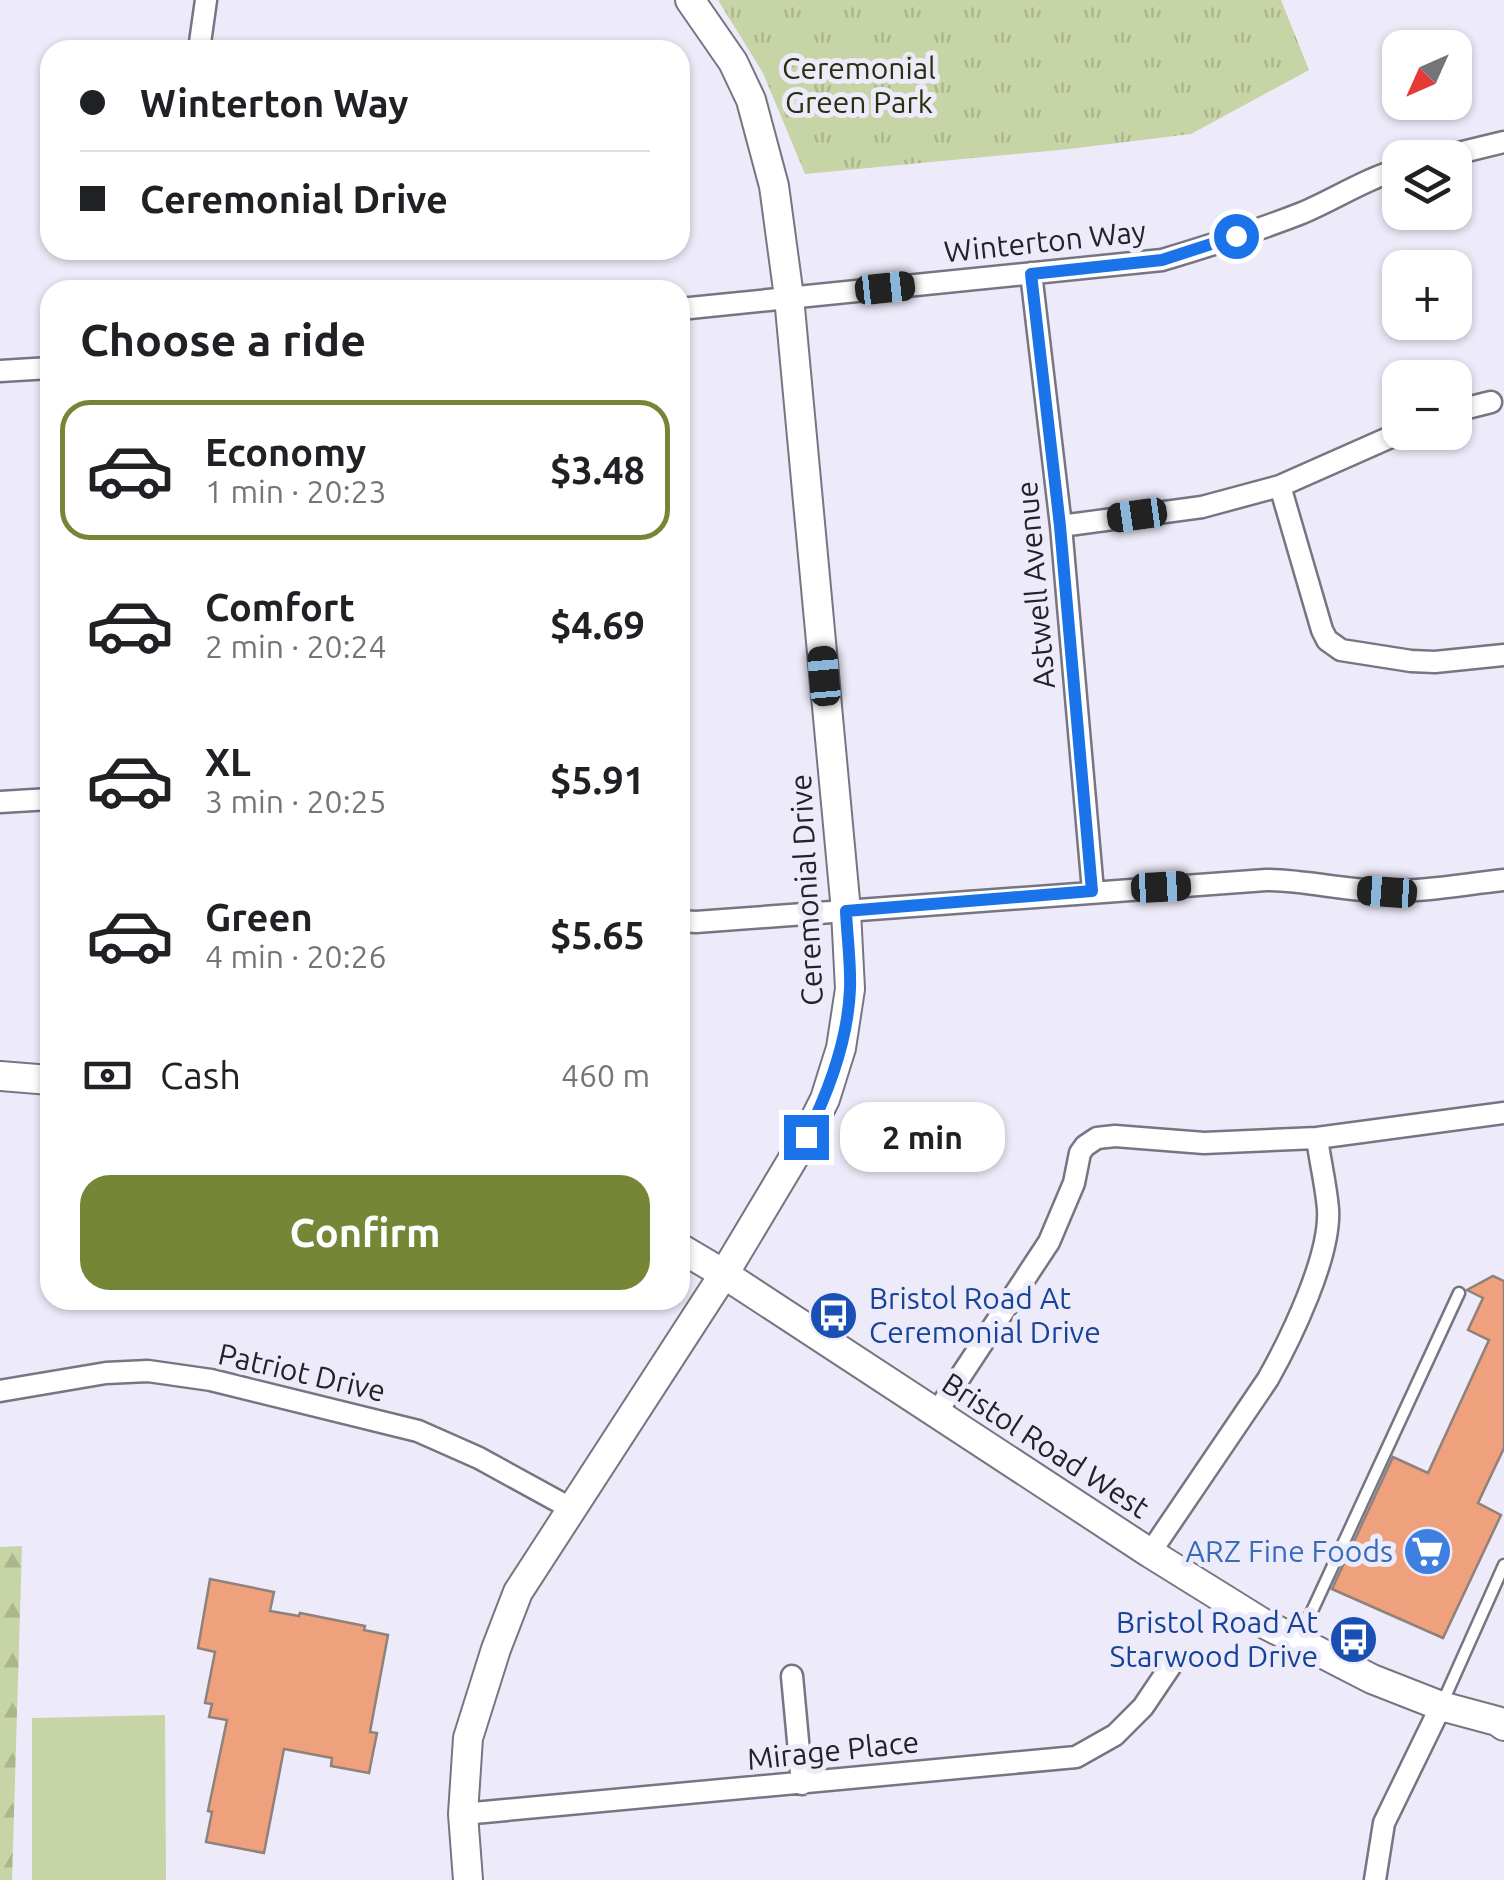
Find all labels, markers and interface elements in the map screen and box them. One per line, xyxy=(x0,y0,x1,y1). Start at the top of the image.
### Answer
north arrow xyxy=(1382,30,1472,120)
map controls xyxy=(1382,30,1472,450)
park label: Ceremonial Green Park xyxy=(782,51,936,119)
text: Winterton Way xyxy=(140,82,409,124)
button: layers xyxy=(1382,140,1472,230)
text: Ceremonial Drive xyxy=(140,178,448,220)
street label: Winterton Way xyxy=(942,213,1148,269)
route start xyxy=(1214,214,1259,259)
button: + xyxy=(1382,250,1472,340)
car xyxy=(854,270,916,306)
text: Choose a ride xyxy=(80,314,366,365)
button: − xyxy=(1382,360,1472,450)
icon: car xyxy=(85,425,175,515)
text: Economy xyxy=(205,431,366,473)
text: $3.48 xyxy=(550,449,645,491)
text: 1 min · 20:23 xyxy=(205,473,387,509)
street label: Astwell Avenue xyxy=(1009,480,1061,690)
car xyxy=(1105,496,1169,534)
icon: car xyxy=(85,580,175,670)
text: Comfort xyxy=(205,586,355,628)
text: $4.69 xyxy=(550,604,645,646)
text: 2 min · 20:24 xyxy=(205,628,387,664)
car xyxy=(806,645,842,707)
icon: car xyxy=(85,735,175,825)
text: XL xyxy=(205,741,251,783)
text: $5.91 xyxy=(550,759,645,801)
street label: Ceremonial Drive xyxy=(783,773,829,1007)
text: 3 min · 20:25 xyxy=(205,783,387,819)
car xyxy=(1130,870,1192,904)
car xyxy=(1356,875,1418,909)
icon: car xyxy=(85,890,175,980)
text: Green xyxy=(205,896,313,938)
text: $5.65 xyxy=(550,914,645,956)
text: 4 min · 20:26 xyxy=(205,938,387,974)
icon: cash xyxy=(80,1048,135,1103)
text: Cash xyxy=(160,1054,241,1096)
text: 460 m xyxy=(561,1057,650,1093)
callout: 2 min xyxy=(841,1102,1006,1172)
route end xyxy=(784,1115,829,1160)
text: 2 min xyxy=(882,1119,963,1155)
button: Confirm xyxy=(80,1175,650,1290)
place label: Bristol Road At Ceremonial Drive xyxy=(869,1281,1101,1349)
bus stop icon: Bristol Road At Ceremonial Drive xyxy=(808,1289,860,1341)
street label: Patriot Drive xyxy=(215,1336,389,1408)
street label: Bristol Road West xyxy=(936,1366,1156,1525)
supermarket icon: ARZ Fine Foods xyxy=(1402,1525,1454,1577)
place label: ARZ Fine Foods xyxy=(1185,1534,1393,1568)
place label: Bristol Road At Starwood Drive xyxy=(1109,1605,1318,1673)
bus stop icon: Bristol Road At Starwood Drive xyxy=(1327,1613,1379,1665)
street label: Mirage Place xyxy=(745,1724,921,1776)

